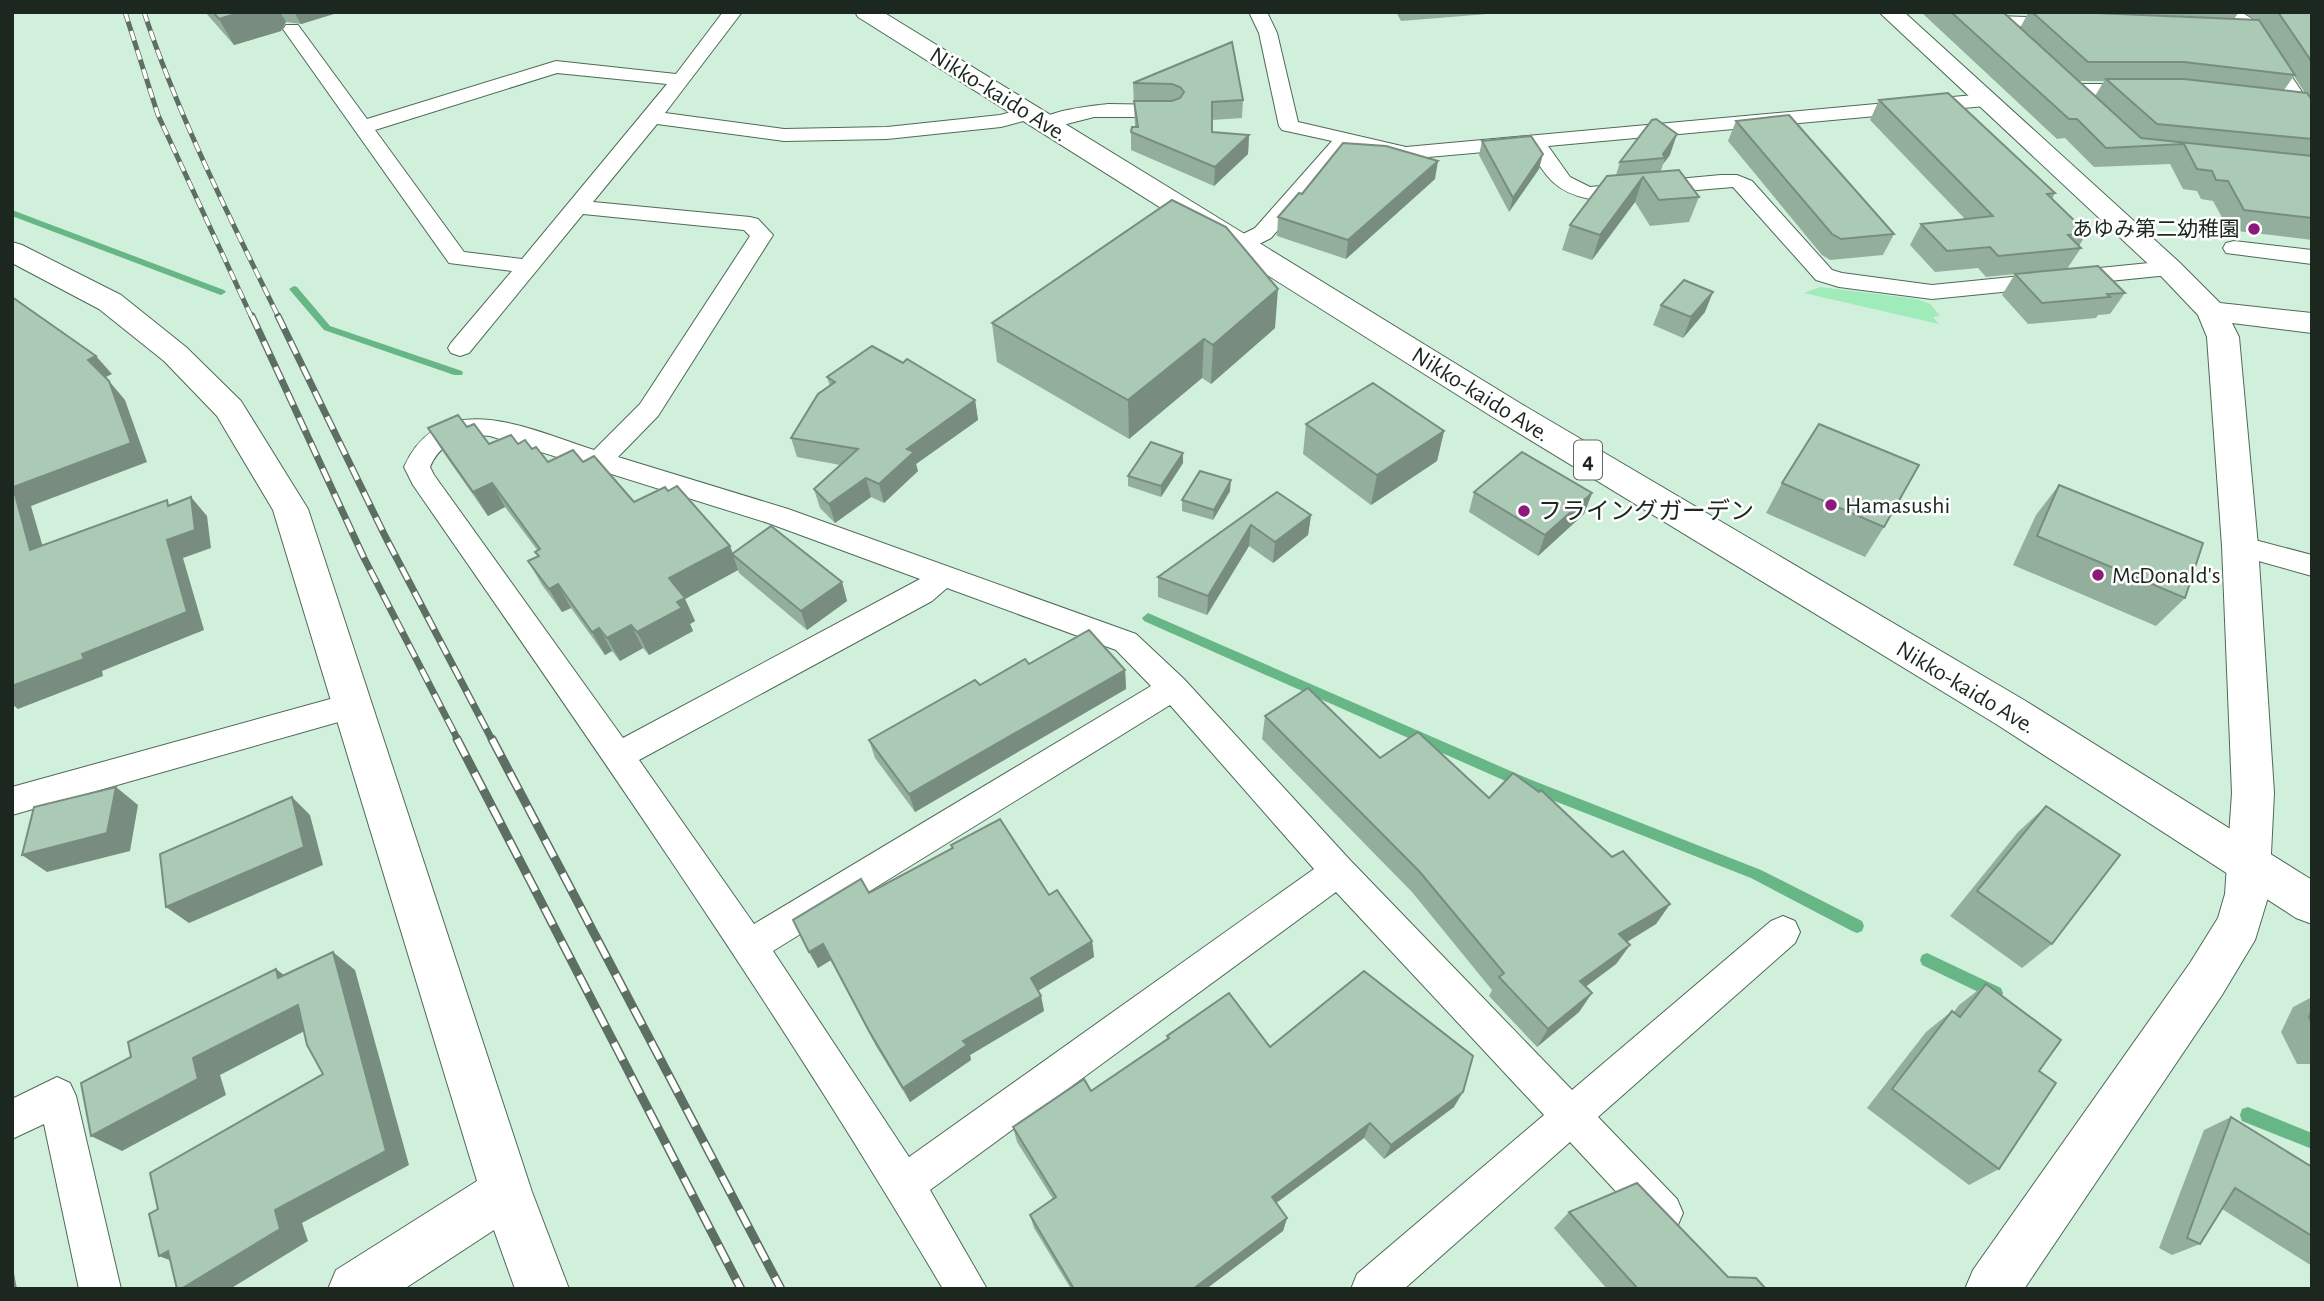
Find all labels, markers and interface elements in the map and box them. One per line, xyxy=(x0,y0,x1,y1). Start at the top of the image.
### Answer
street label: Nikko-kaido Ave. xyxy=(925,43,1072,147)
place label: あゆみ第二幼稚園 xyxy=(2072,218,2240,240)
marker: あゆみ第二幼稚園 xyxy=(2246,221,2262,237)
street label: Nikko-kaido Ave. xyxy=(1407,343,1554,447)
road number: 4 xyxy=(1574,440,1602,480)
place label: Hamasushi xyxy=(1845,494,1950,518)
marker: Hamasushi xyxy=(1823,497,1839,513)
place label: フライングガーデン xyxy=(1538,498,1754,524)
marker: フライングガーデン xyxy=(1516,503,1532,519)
place label: McDonald's xyxy=(2112,564,2221,588)
marker: McDonald's xyxy=(2090,567,2106,583)
street label: Nikko-kaido Ave. xyxy=(1892,637,2039,739)

